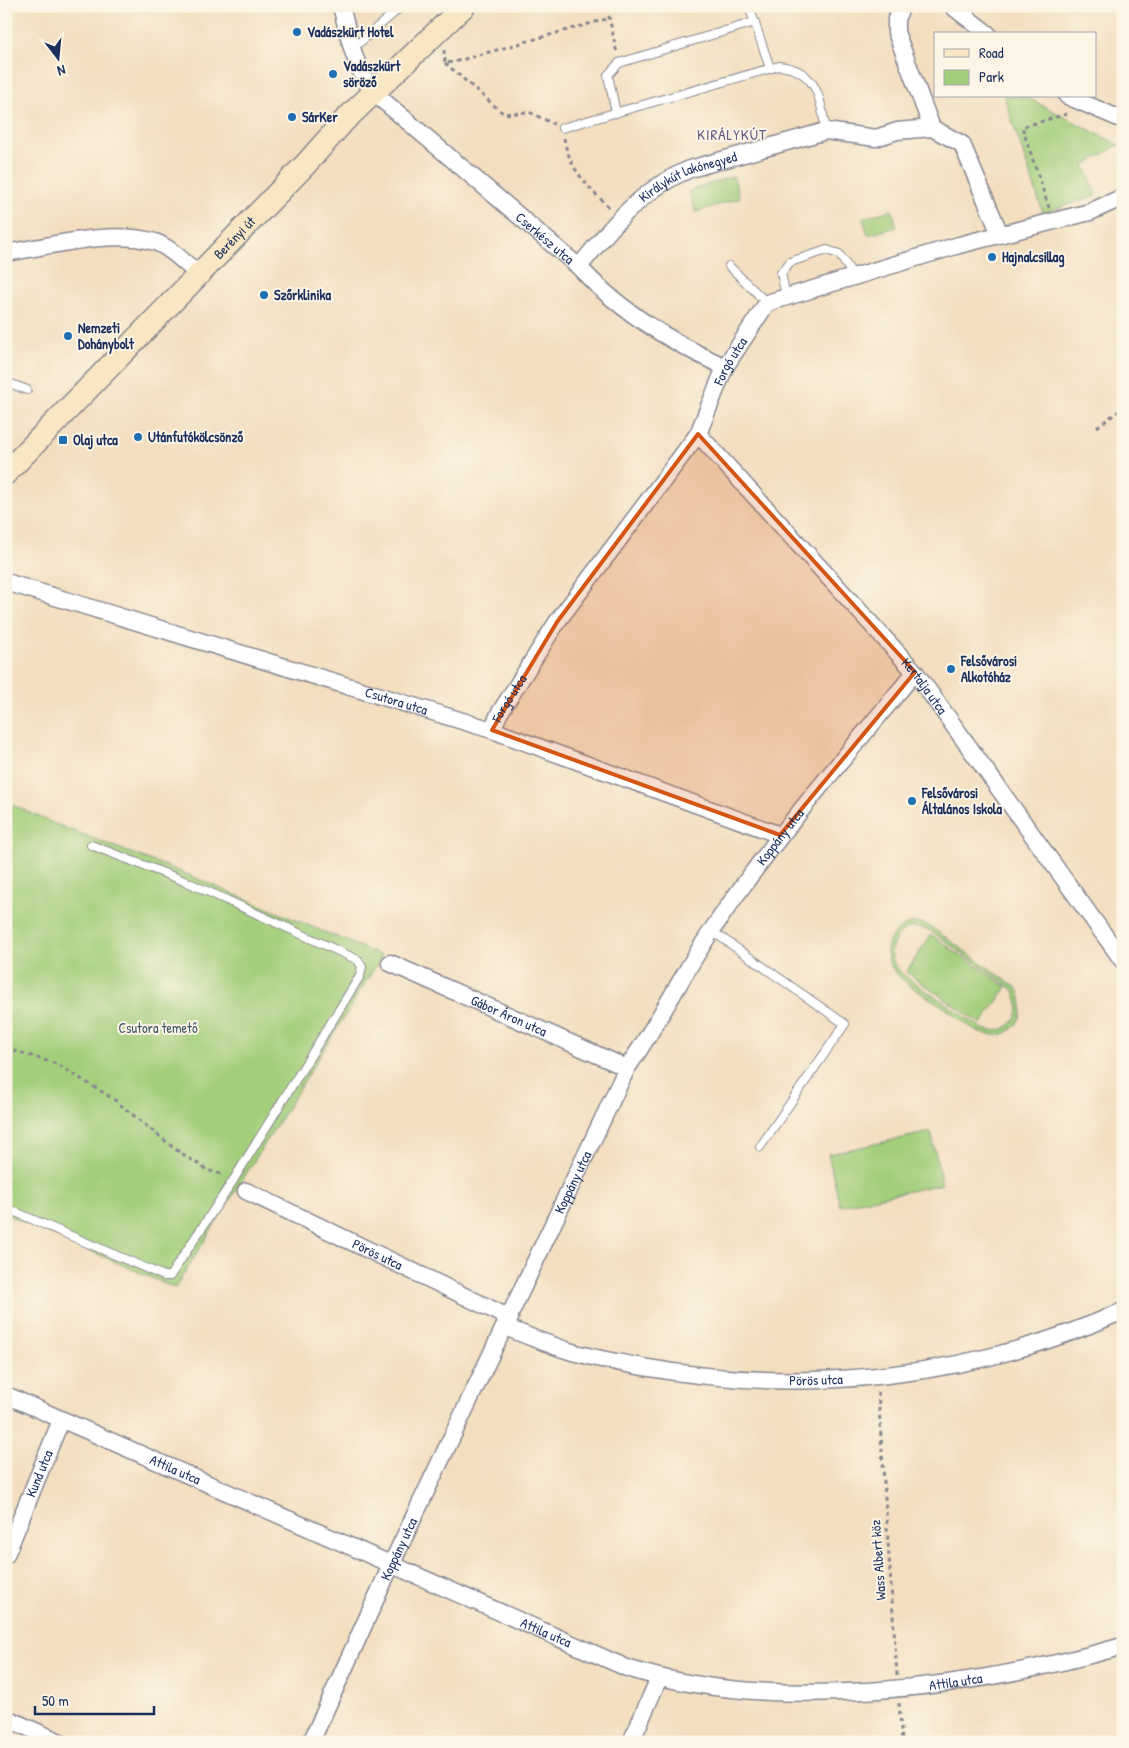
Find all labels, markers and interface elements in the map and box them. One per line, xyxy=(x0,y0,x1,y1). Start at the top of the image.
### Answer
place label: Vadászkürt Hotel xyxy=(307,22,394,41)
marker: Vadászkürt Hotel xyxy=(291,26,303,38)
north arrow xyxy=(32,32,82,82)
legend xyxy=(934,32,1096,98)
text: Road xyxy=(979,42,1004,63)
place label: Vadászkürt söröző xyxy=(343,56,401,91)
text: N xyxy=(55,61,68,81)
text: Park xyxy=(979,66,1004,87)
marker: Vadászkürt söröző xyxy=(327,68,339,80)
place label: SárKer xyxy=(302,107,338,126)
marker: SárKer xyxy=(286,111,298,123)
district label: KIRÁLYKÚT xyxy=(697,124,767,145)
street label: Királykút lakónegyed xyxy=(634,146,739,206)
street label: Cserkész utca xyxy=(512,207,579,268)
street label: Berényi út xyxy=(209,212,259,263)
place label: Hajnalcsillag xyxy=(1002,247,1065,268)
marker: Hajnalcsillag xyxy=(986,251,998,263)
place label: Szőrklinika xyxy=(274,285,331,304)
marker: Szőrklinika xyxy=(258,289,270,301)
place label: Nemzeti Dohánybolt xyxy=(78,318,135,355)
marker: Nemzeti Dohánybolt xyxy=(62,330,74,342)
street label: Forgó utca xyxy=(708,333,751,389)
place label: Utánfutókölcsönző xyxy=(148,427,243,446)
place label: Olaj utca xyxy=(73,430,118,450)
marker: Utánfutókölcsönző xyxy=(132,431,144,443)
marker: Olaj utca xyxy=(57,434,69,446)
place label: Felsővárosi Alkotóház xyxy=(960,651,1017,686)
street label: Kertalja utca xyxy=(898,653,953,718)
marker: Felsővárosi Alkotóház xyxy=(945,663,957,675)
street label: Forgó utca xyxy=(486,670,531,726)
street label: Csutora utca xyxy=(363,682,431,719)
place label: Felsővárosi Általános Iskola xyxy=(921,783,1003,818)
marker: Felsővárosi Általános Iskola xyxy=(906,795,918,807)
street label: Koppány utca xyxy=(752,804,808,869)
street label: Gábor Áron utca xyxy=(468,990,550,1041)
park label: Csutora temető xyxy=(118,1018,198,1037)
street label: Koppány utca xyxy=(549,1147,596,1216)
street label: Pörös utca xyxy=(350,1234,406,1274)
street label: Pörös utca xyxy=(789,1369,844,1389)
street label: Kund utca xyxy=(21,1446,57,1500)
street label: Attila utca xyxy=(147,1450,204,1489)
street label: Koppány utca xyxy=(375,1514,421,1583)
street label: Wass Albert köz xyxy=(865,1519,890,1601)
street label: Attila utca xyxy=(518,1613,575,1652)
street label: Attila utca xyxy=(928,1668,984,1694)
scale bar xyxy=(35,1683,154,1715)
text: 50 m xyxy=(42,1690,69,1711)

